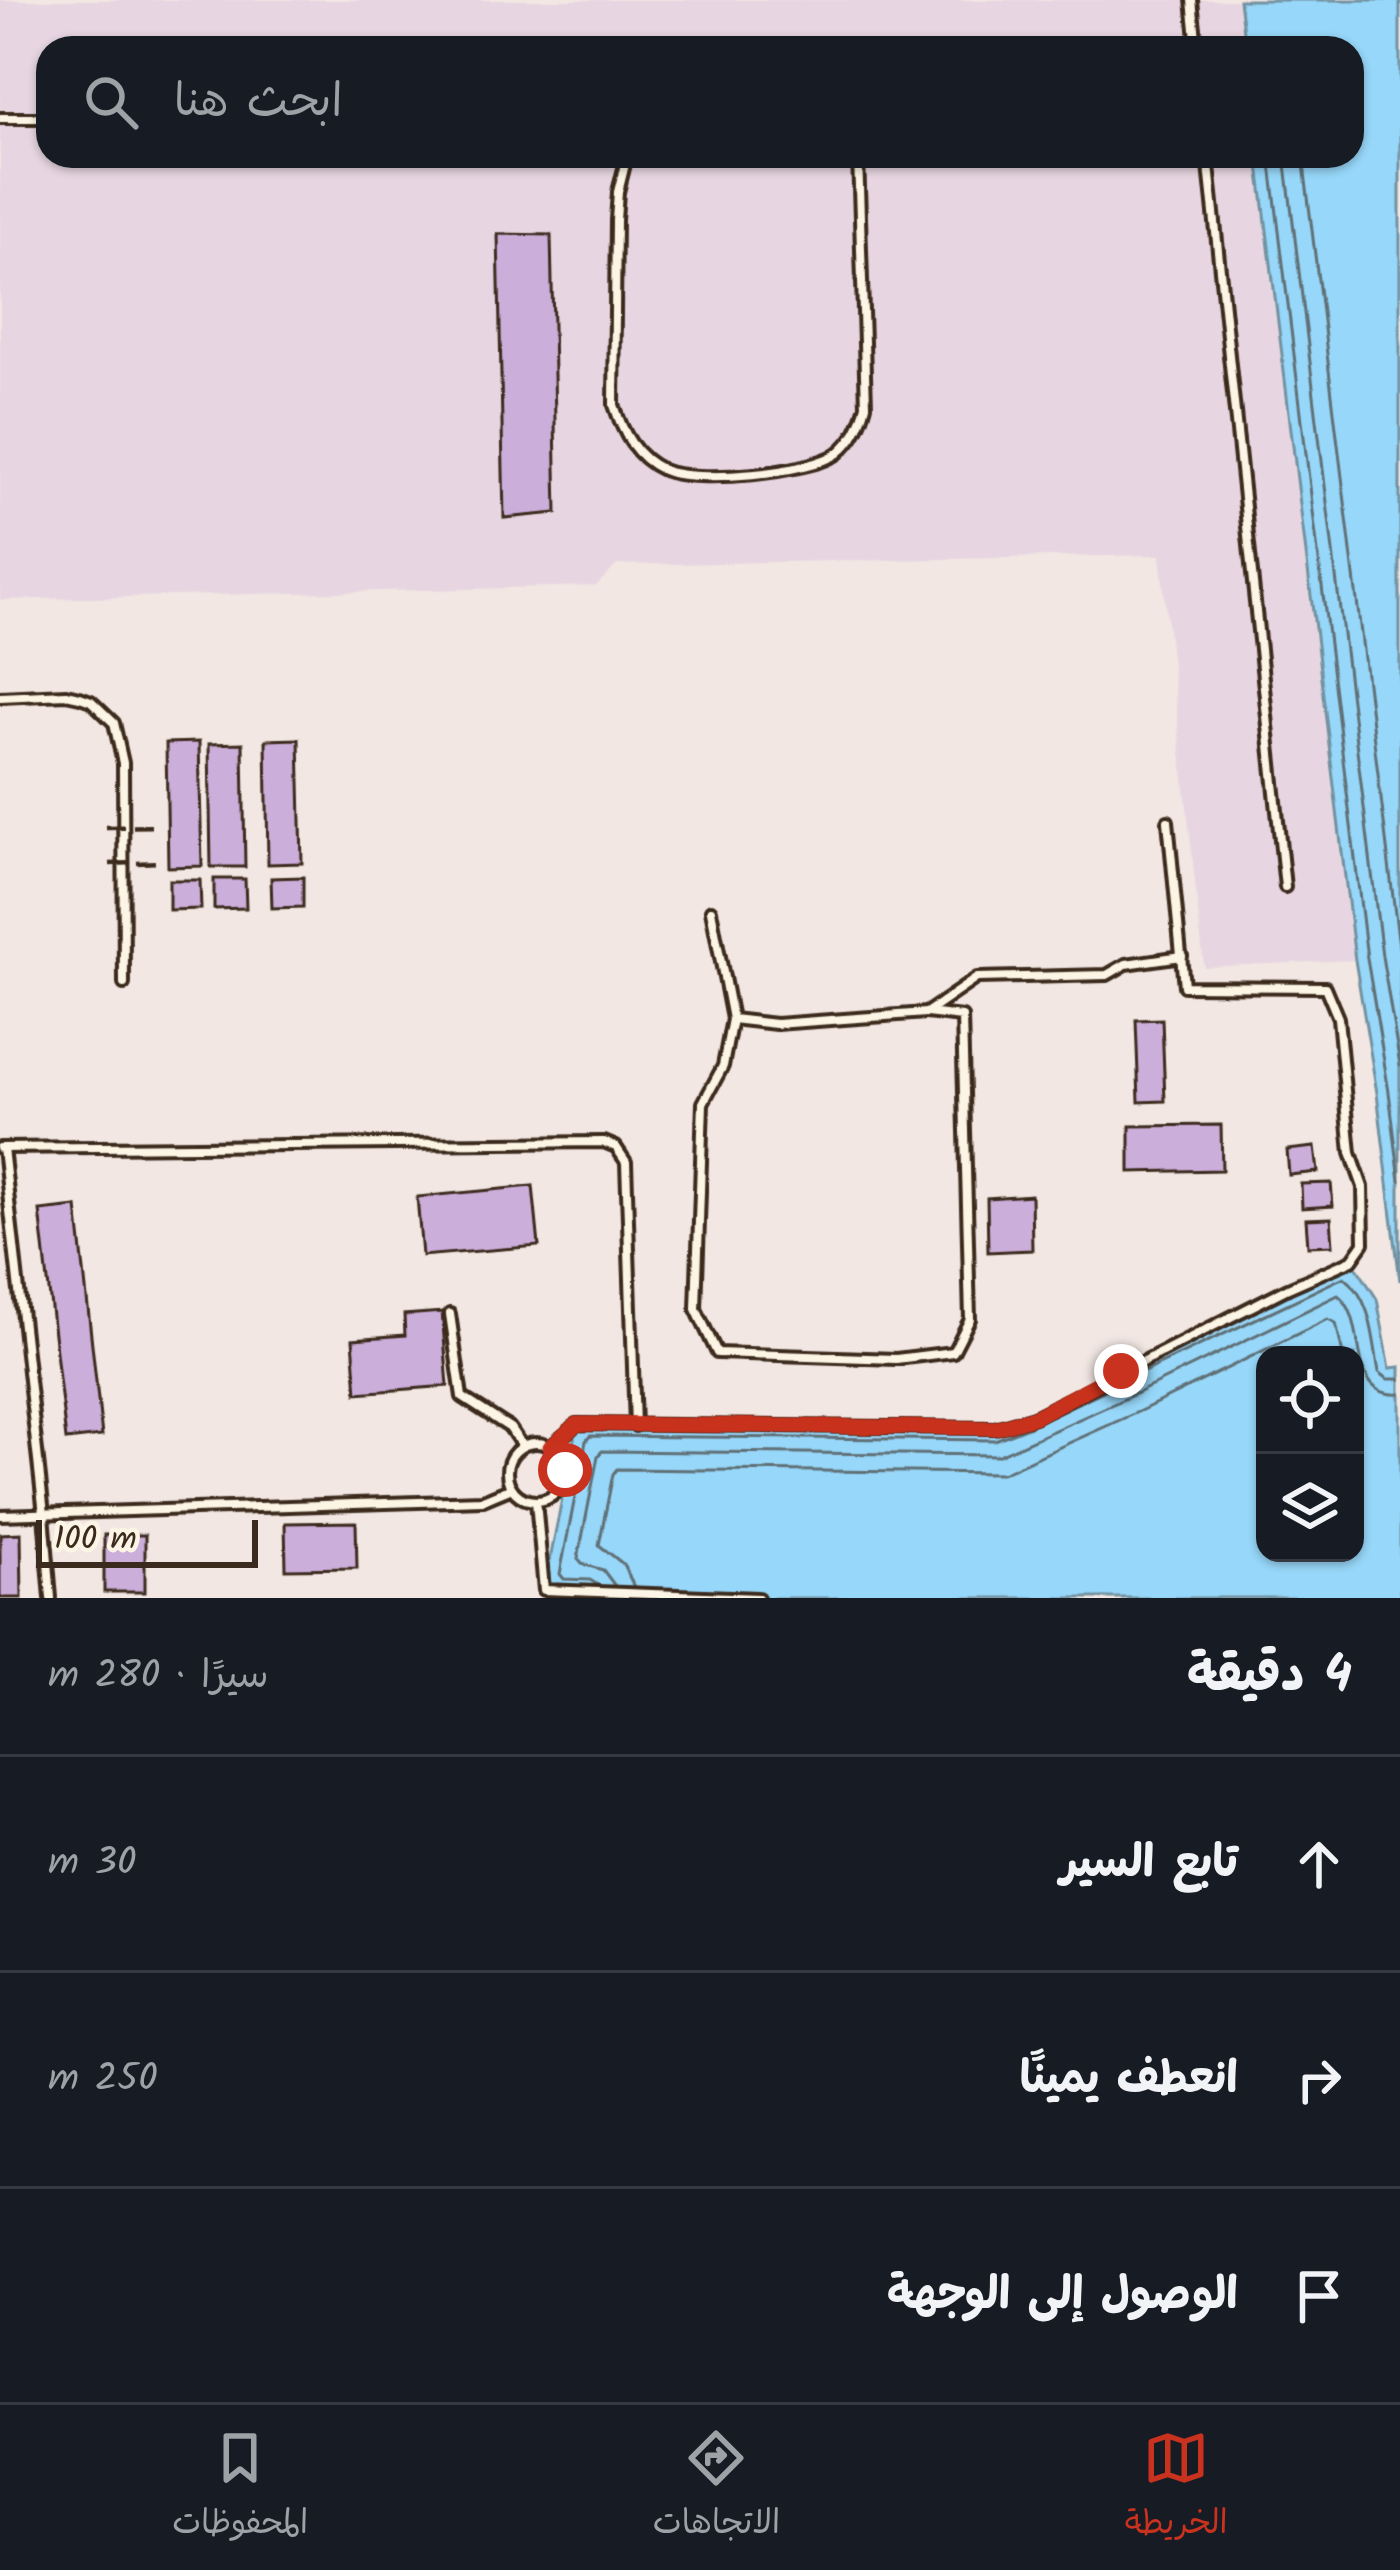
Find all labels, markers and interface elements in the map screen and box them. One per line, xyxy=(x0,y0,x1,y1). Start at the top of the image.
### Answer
search box xyxy=(36,36,1364,168)
text: ابحث هنا xyxy=(174,67,342,139)
icon: search xyxy=(78,69,144,135)
route end xyxy=(1094,1344,1148,1398)
map controls xyxy=(1256,1346,1364,1562)
button: locate xyxy=(1256,1346,1364,1454)
route start xyxy=(538,1443,592,1497)
button: layers xyxy=(1256,1454,1364,1562)
scale bar xyxy=(36,1514,258,1567)
text: 100 m xyxy=(54,1514,137,1567)
text: 4 دقيقة xyxy=(1187,1636,1352,1717)
text: سيرًا · 280 m xyxy=(48,1646,269,1708)
text: تابع السير xyxy=(1060,1828,1238,1900)
icon: ahead xyxy=(1286,1831,1352,1897)
text: 30 m xyxy=(48,1833,136,1895)
text: انعطف يمينًا xyxy=(1020,2044,1238,2116)
icon: right xyxy=(1286,2047,1352,2113)
text: 250 m xyxy=(48,2049,158,2111)
text: الوصول إلى الوجهة xyxy=(887,2260,1238,2332)
icon: arrive xyxy=(1286,2263,1352,2329)
tab: المحفوظات xyxy=(172,2425,308,2551)
tab: الاتجاهات xyxy=(653,2425,780,2551)
tab: الخريطة xyxy=(1125,2425,1228,2551)

